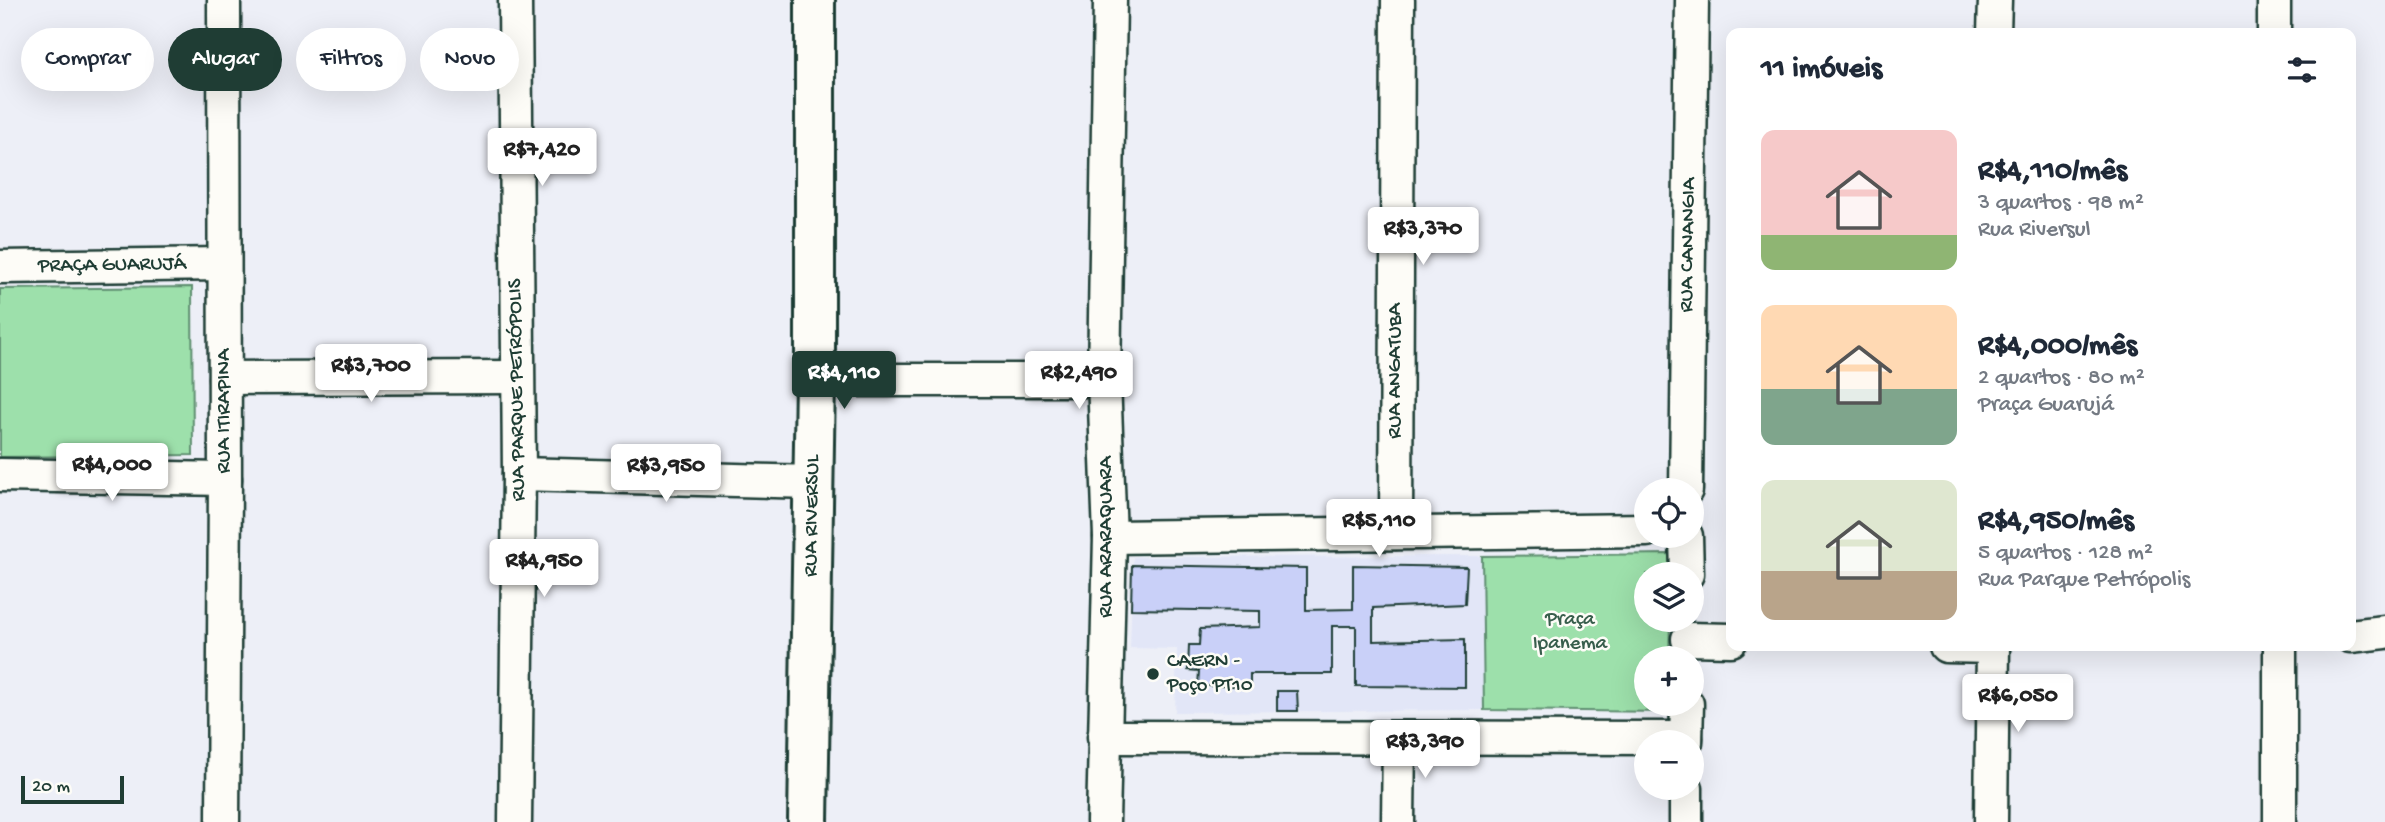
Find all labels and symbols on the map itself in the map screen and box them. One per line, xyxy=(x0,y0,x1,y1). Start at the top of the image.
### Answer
pin: R$7,420 xyxy=(477,128,607,188)
street label: RUA CANANGIA xyxy=(1675,176,1703,313)
pin: R$3,370 xyxy=(1358,208,1488,267)
street label: PRAÇA GUARUJÁ xyxy=(37,251,188,280)
street label: RUA PARQUE PETRÓPOLIS xyxy=(504,278,532,502)
street label: RUA ANGATUBA xyxy=(1384,302,1409,439)
pin: R$3,700 xyxy=(306,344,436,404)
street label: RUA ITIRAPINA xyxy=(213,347,238,473)
pin: R$4,110 xyxy=(779,352,909,411)
pin: R$2,490 xyxy=(1014,352,1144,411)
pin: R$4,000 xyxy=(47,444,177,503)
pin: R$3,950 xyxy=(601,444,731,504)
street label: RUA RIVERSUL xyxy=(799,454,827,577)
street label: RUA ARARAQUARA xyxy=(1095,455,1120,618)
pin: R$5,110 xyxy=(1314,500,1444,559)
pin: R$4,950 xyxy=(479,540,609,599)
park label: Praça Ipanema xyxy=(1533,608,1609,657)
place label: CAERN - Poço PT10 xyxy=(1166,650,1253,699)
marker: CAERN - Poço PT10 xyxy=(1145,666,1161,682)
pin: R$6,050 xyxy=(1953,674,2083,734)
pin: R$3,390 xyxy=(1360,720,1490,780)
scale bar xyxy=(21,773,124,805)

